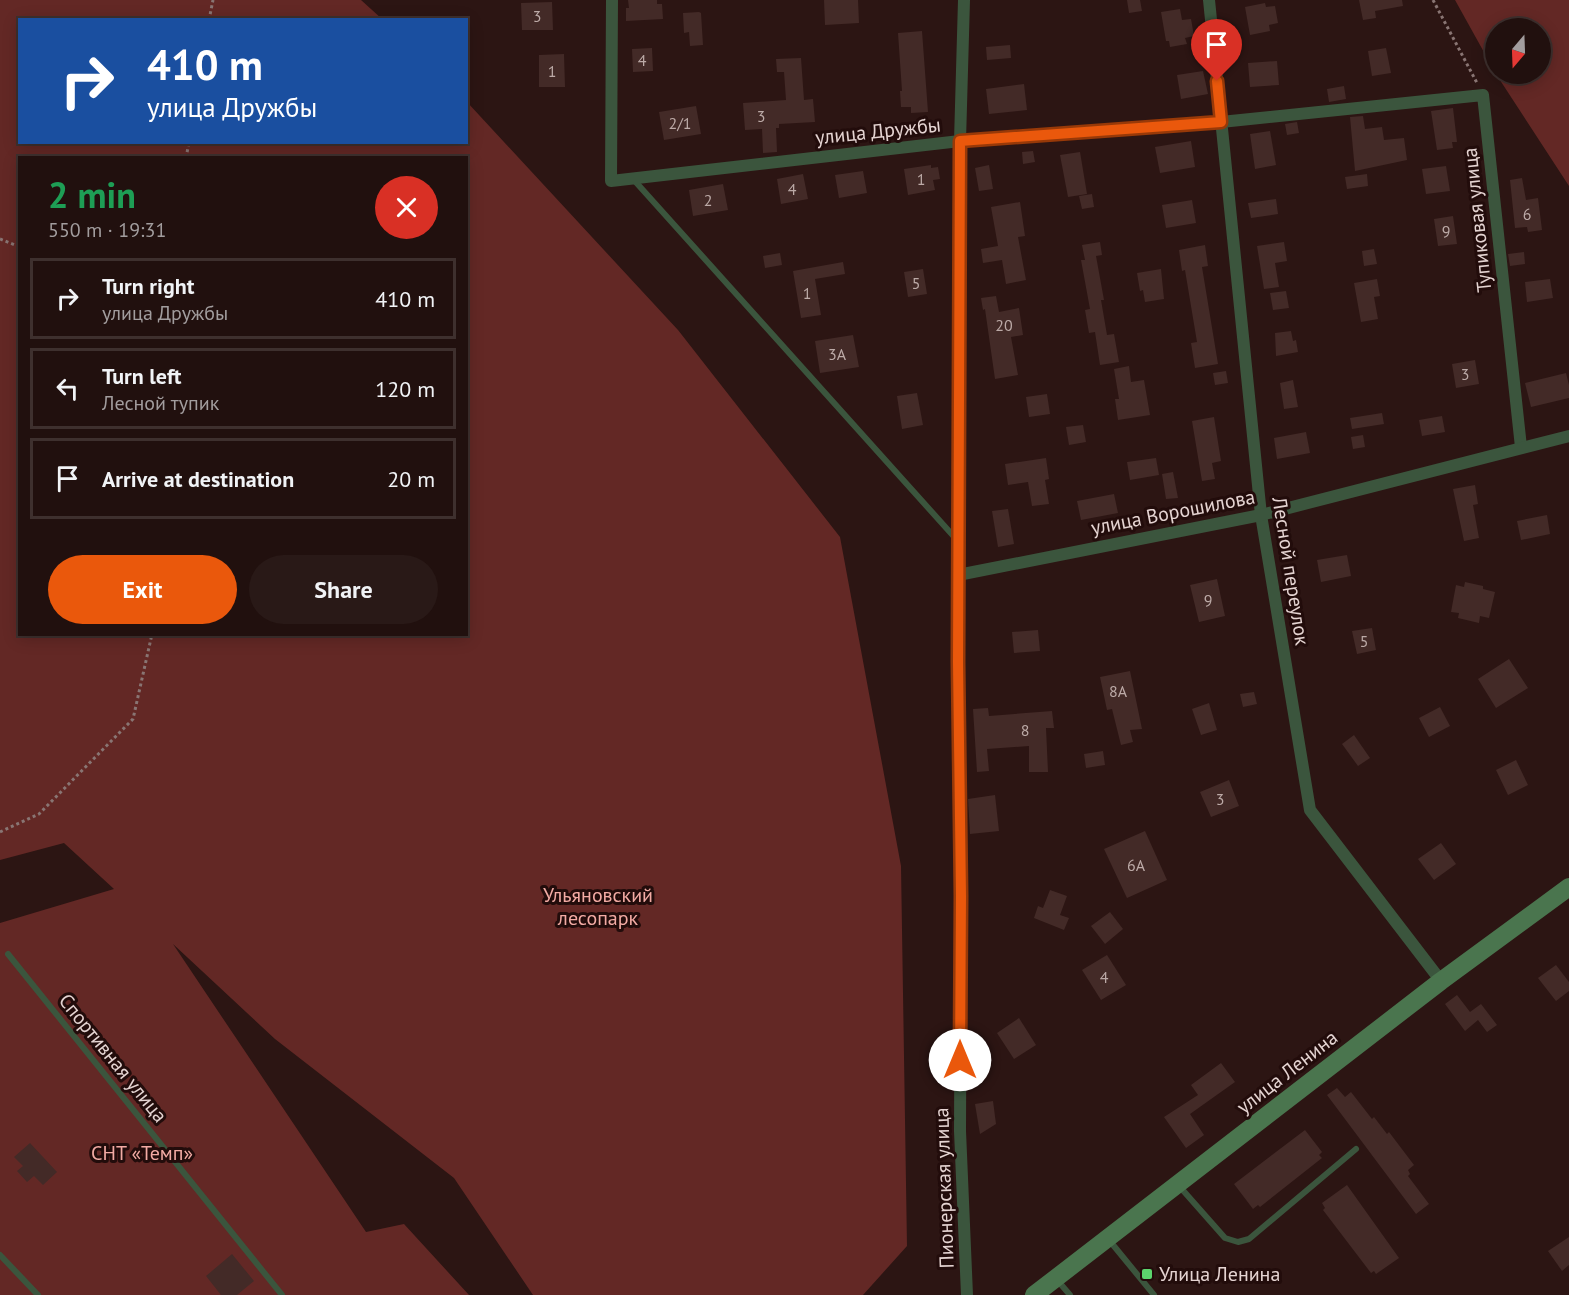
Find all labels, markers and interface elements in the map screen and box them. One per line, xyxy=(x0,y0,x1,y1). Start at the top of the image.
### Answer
house number: 3 xyxy=(533,6,541,26)
north arrow xyxy=(1485,18,1551,84)
map controls xyxy=(1485,18,1551,84)
pin xyxy=(1191,19,1242,81)
icon: arrive xyxy=(1200,28,1233,61)
text: 410 m xyxy=(147,37,263,92)
icon: right xyxy=(48,42,126,120)
house number: 4 xyxy=(638,50,647,70)
house number: 1 xyxy=(548,61,556,81)
text: улица Дружбы xyxy=(147,90,317,124)
house number: 3 xyxy=(757,106,765,126)
street label: улица Дружбы xyxy=(814,111,942,151)
house number: 2/1 xyxy=(668,113,692,133)
street label: Тупиковая улица xyxy=(1456,146,1498,294)
house number: 1 xyxy=(917,169,925,189)
text: 2 min xyxy=(48,171,136,218)
button: close xyxy=(375,176,438,239)
house number: 4 xyxy=(788,179,797,199)
house number: 2 xyxy=(704,190,712,210)
house number: 6 xyxy=(1523,204,1531,224)
text: 550 m · 19:31 xyxy=(48,217,166,243)
house number: 9 xyxy=(1442,221,1450,241)
text: Turn right xyxy=(102,272,194,300)
house number: 5 xyxy=(912,273,920,293)
icon: right xyxy=(51,282,84,315)
house number: 1 xyxy=(803,283,811,303)
text: 410 m xyxy=(375,285,435,313)
text: улица Дружбы xyxy=(102,300,228,326)
house number: 20 xyxy=(995,315,1013,335)
house number: 3А xyxy=(828,344,847,364)
text: Turn left xyxy=(102,362,182,390)
house number: 3 xyxy=(1461,364,1469,384)
icon: left xyxy=(51,372,84,405)
text: 120 m xyxy=(375,375,435,403)
text: Лесной тупик xyxy=(102,390,219,416)
icon: arrive xyxy=(51,462,84,495)
text: Arrive at destination xyxy=(102,465,294,493)
text: 20 m xyxy=(387,465,435,493)
street label: улица Ворошилова xyxy=(1089,483,1257,541)
street label: Лесной переулок xyxy=(1266,494,1316,648)
button: Exit xyxy=(48,555,237,624)
button: Share xyxy=(249,555,438,624)
house number: 9 xyxy=(1204,590,1212,610)
house number: 5 xyxy=(1360,631,1368,651)
house number: 8А xyxy=(1109,681,1128,701)
house number: 8 xyxy=(1021,720,1029,740)
house number: 3 xyxy=(1216,789,1224,809)
house number: 6А xyxy=(1127,855,1146,875)
park label: Ульяновский лесопарк xyxy=(543,882,653,931)
house number: 4 xyxy=(1100,967,1109,987)
street label: Спортивная улица xyxy=(53,988,173,1128)
street label: улица Ленина xyxy=(1231,1024,1343,1120)
position arrow xyxy=(928,1028,992,1092)
street label: Пионерская улица xyxy=(928,1107,960,1269)
park label: СНТ «Темп» xyxy=(91,1140,193,1166)
place label: Улица Ленина xyxy=(1159,1261,1280,1287)
marker: Улица Ленина xyxy=(1140,1267,1154,1281)

